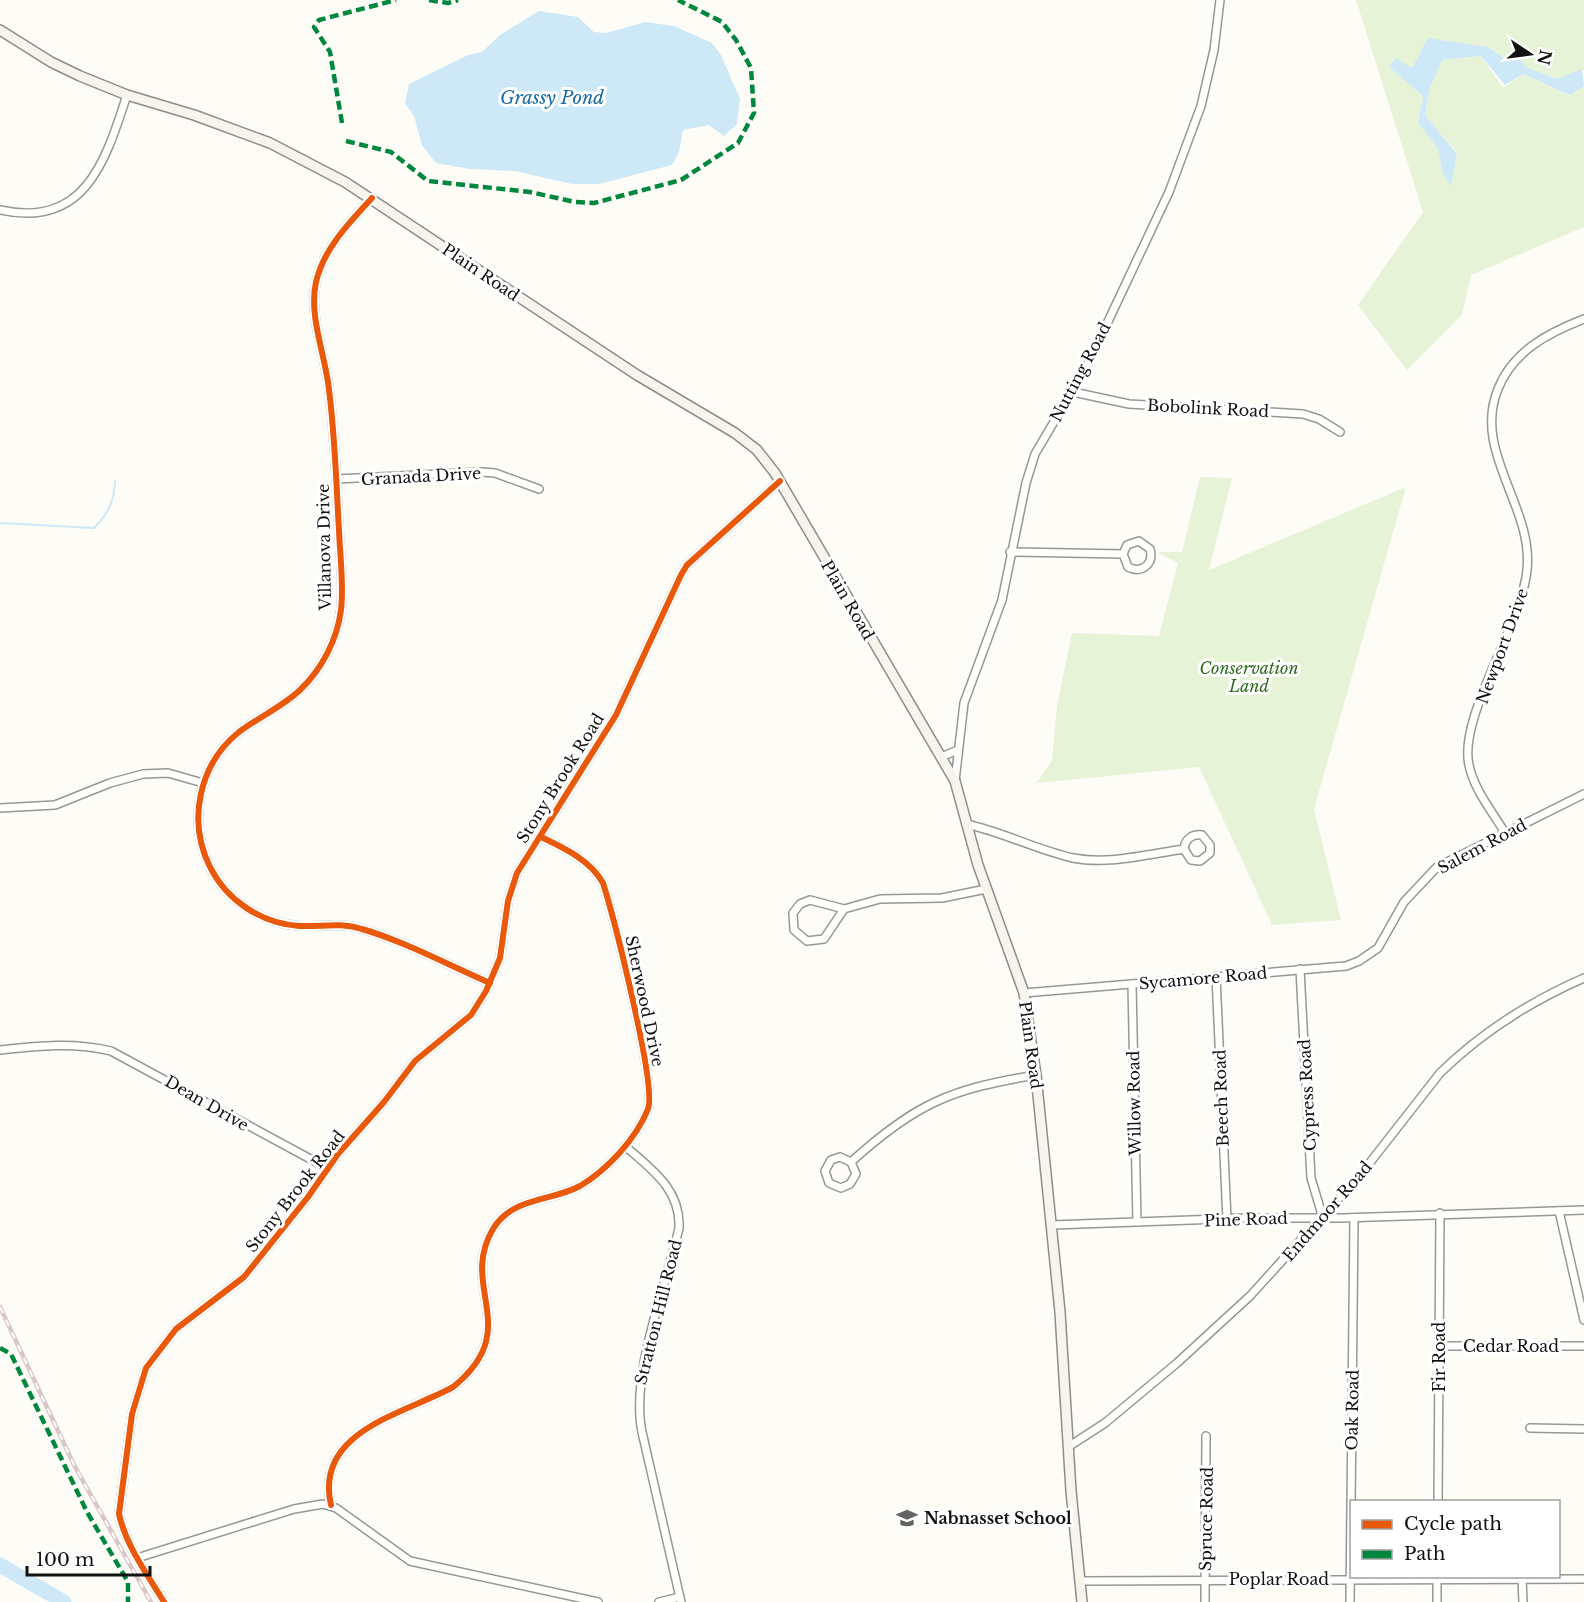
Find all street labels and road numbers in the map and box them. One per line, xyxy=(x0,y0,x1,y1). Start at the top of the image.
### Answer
street label: Plain Road xyxy=(439,239,524,305)
street label: Nutting Road xyxy=(1045,319,1115,425)
street label: Bobolink Road xyxy=(1146,395,1270,421)
street label: Granada Drive xyxy=(360,463,482,489)
street label: Villanova Drive xyxy=(313,483,335,612)
street label: Plain Road xyxy=(817,557,879,644)
street label: Newport Drive xyxy=(1472,585,1532,707)
street label: Stony Brook Road xyxy=(512,709,608,847)
street label: Salem Road xyxy=(1434,814,1530,878)
street label: Sherwood Drive xyxy=(621,934,669,1068)
street label: Sycamore Road xyxy=(1138,962,1268,994)
street label: Plain Road xyxy=(1015,1000,1047,1091)
street label: Cypress Road xyxy=(1294,1038,1320,1152)
street label: Beech Road xyxy=(1209,1049,1233,1147)
street label: Willow Road xyxy=(1123,1050,1145,1157)
street label: Dean Drive xyxy=(161,1071,253,1135)
street label: Stony Brook Road xyxy=(241,1126,349,1256)
street label: Endmoor Road xyxy=(1278,1157,1376,1265)
street label: Pine Road xyxy=(1204,1208,1288,1230)
street label: Stratton Hill Road xyxy=(630,1237,686,1387)
street label: Fir Road xyxy=(1429,1322,1449,1392)
street label: Cedar Road xyxy=(1463,1336,1559,1356)
street label: Oak Road xyxy=(1341,1369,1363,1451)
street label: Spruce Road xyxy=(1195,1466,1217,1571)
street label: Poplar Road xyxy=(1229,1569,1329,1589)

